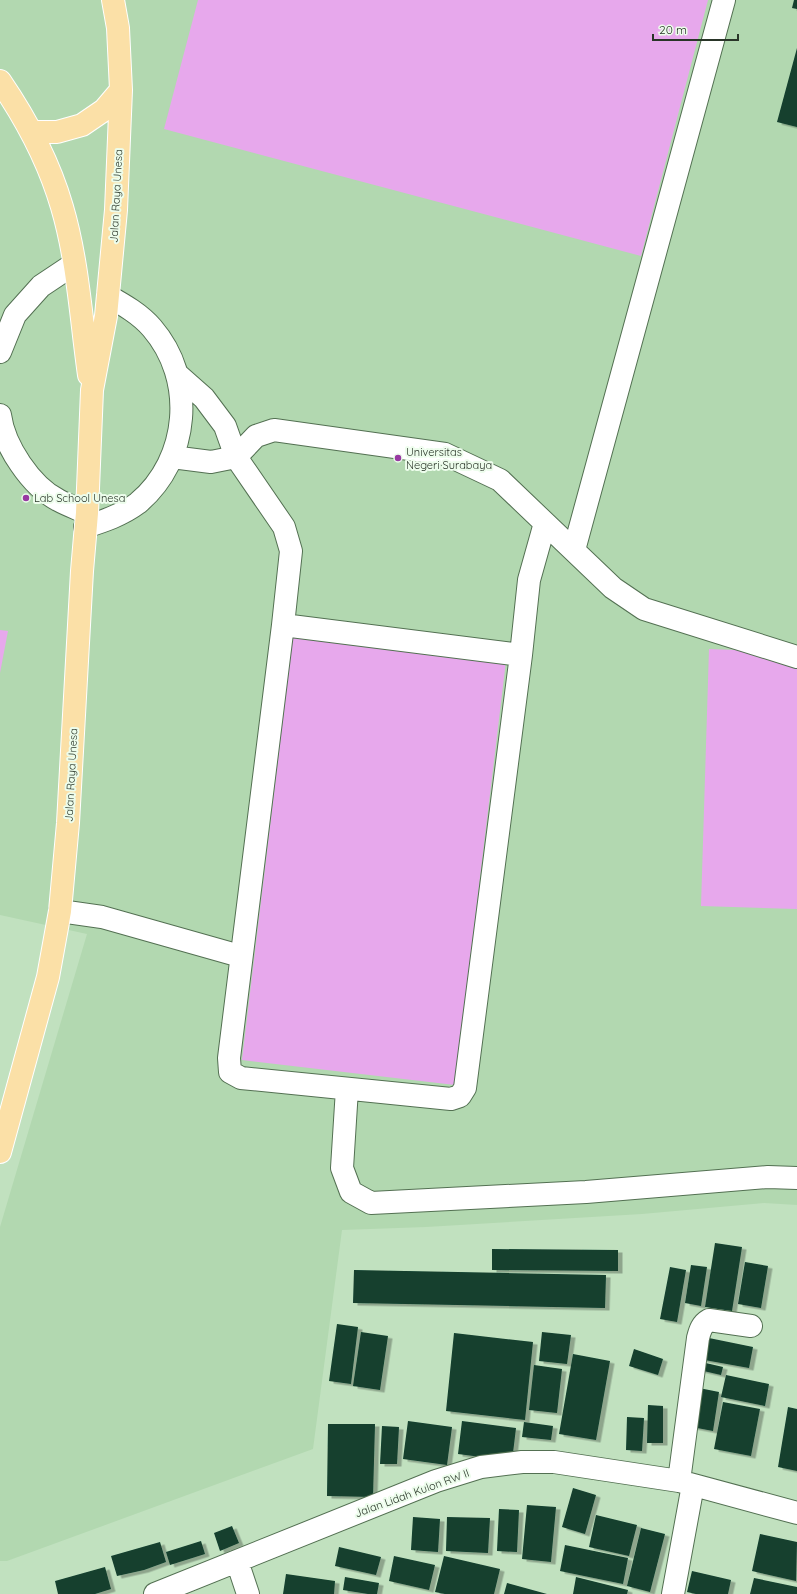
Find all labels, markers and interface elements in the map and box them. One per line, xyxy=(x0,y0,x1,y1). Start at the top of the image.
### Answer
scale bar xyxy=(653,16,738,42)
text: 20 m xyxy=(659,22,687,37)
street label: Jalan Raya Unesa xyxy=(107,149,125,243)
place label: Universitas Negeri Surabaya xyxy=(406,445,492,472)
marker: Universitas Negeri Surabaya xyxy=(393,453,403,463)
place label: Lab School Unesa xyxy=(34,491,125,505)
marker: Lab School Unesa xyxy=(21,493,31,503)
street label: Jalan Raya Unesa xyxy=(62,728,80,822)
street label: Jalan Lidah Kulon RW II xyxy=(353,1466,471,1520)

